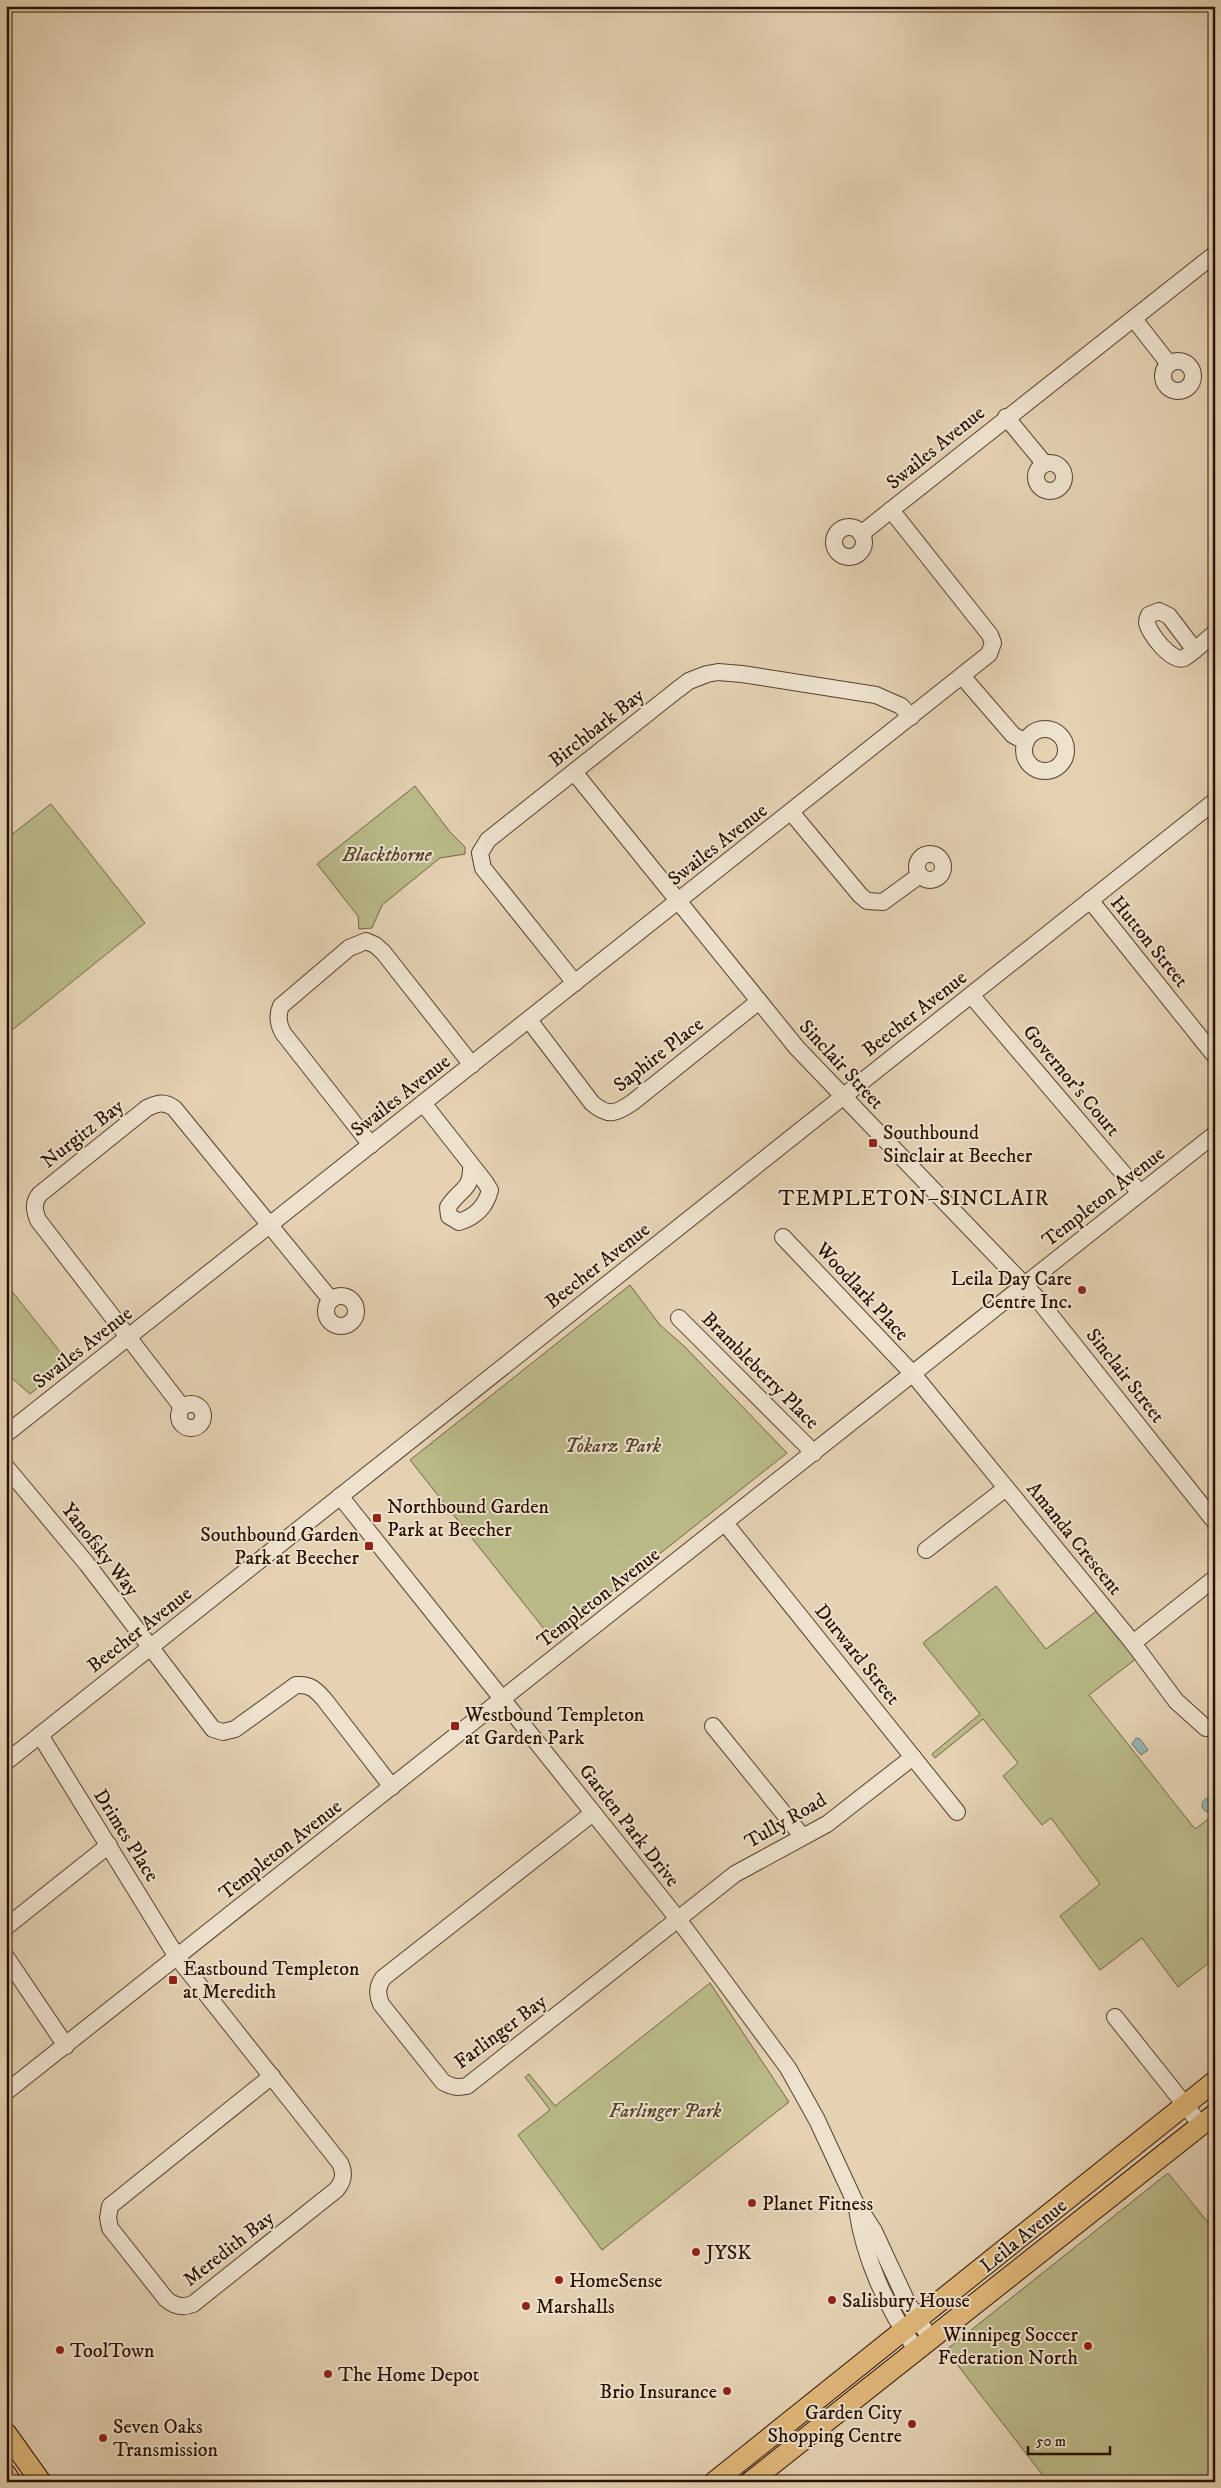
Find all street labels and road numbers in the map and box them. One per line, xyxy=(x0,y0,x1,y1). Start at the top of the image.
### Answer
street label: Swailes Avenue xyxy=(882,401,990,496)
street label: Birchbark Bay xyxy=(544,683,650,773)
street label: Swailes Avenue xyxy=(663,799,773,892)
street label: Hutton Street xyxy=(1104,891,1193,993)
street label: Beecher Avenue xyxy=(858,966,972,1063)
street label: Saphire Place xyxy=(609,1012,709,1098)
street label: Sinclair Street xyxy=(793,1015,889,1115)
street label: Governor's Court xyxy=(1017,1020,1125,1142)
street label: Swailes Avenue xyxy=(346,1050,456,1143)
street label: Nurgitz Bay xyxy=(37,1094,130,1174)
street label: Templeton Avenue xyxy=(1037,1141,1170,1253)
street label: Beecher Avenue xyxy=(541,1218,655,1315)
street label: Woodlark Place xyxy=(809,1237,914,1347)
street label: Swailes Avenue xyxy=(28,1302,138,1395)
street label: Brambleberry Place xyxy=(696,1307,824,1435)
street label: Sinclair Street xyxy=(1080,1324,1170,1428)
street label: Amanda Crescent xyxy=(1020,1477,1127,1601)
street label: Yanofsky Way xyxy=(56,1498,144,1602)
street label: Templeton Avenue xyxy=(532,1542,665,1654)
street label: Beecher Avenue xyxy=(83,1582,197,1679)
street label: Durward Street xyxy=(809,1600,905,1710)
street label: Garden Park Drive xyxy=(573,1760,685,1892)
street label: Drimes Place xyxy=(87,1785,164,1887)
street label: Tully Road xyxy=(740,1788,831,1855)
street label: Templeton Avenue xyxy=(214,1794,347,1906)
street label: Farlinger Bay xyxy=(450,1989,553,2075)
street label: Leila Avenue xyxy=(976,2194,1072,2279)
street label: Meredith Bay xyxy=(178,2206,280,2293)

